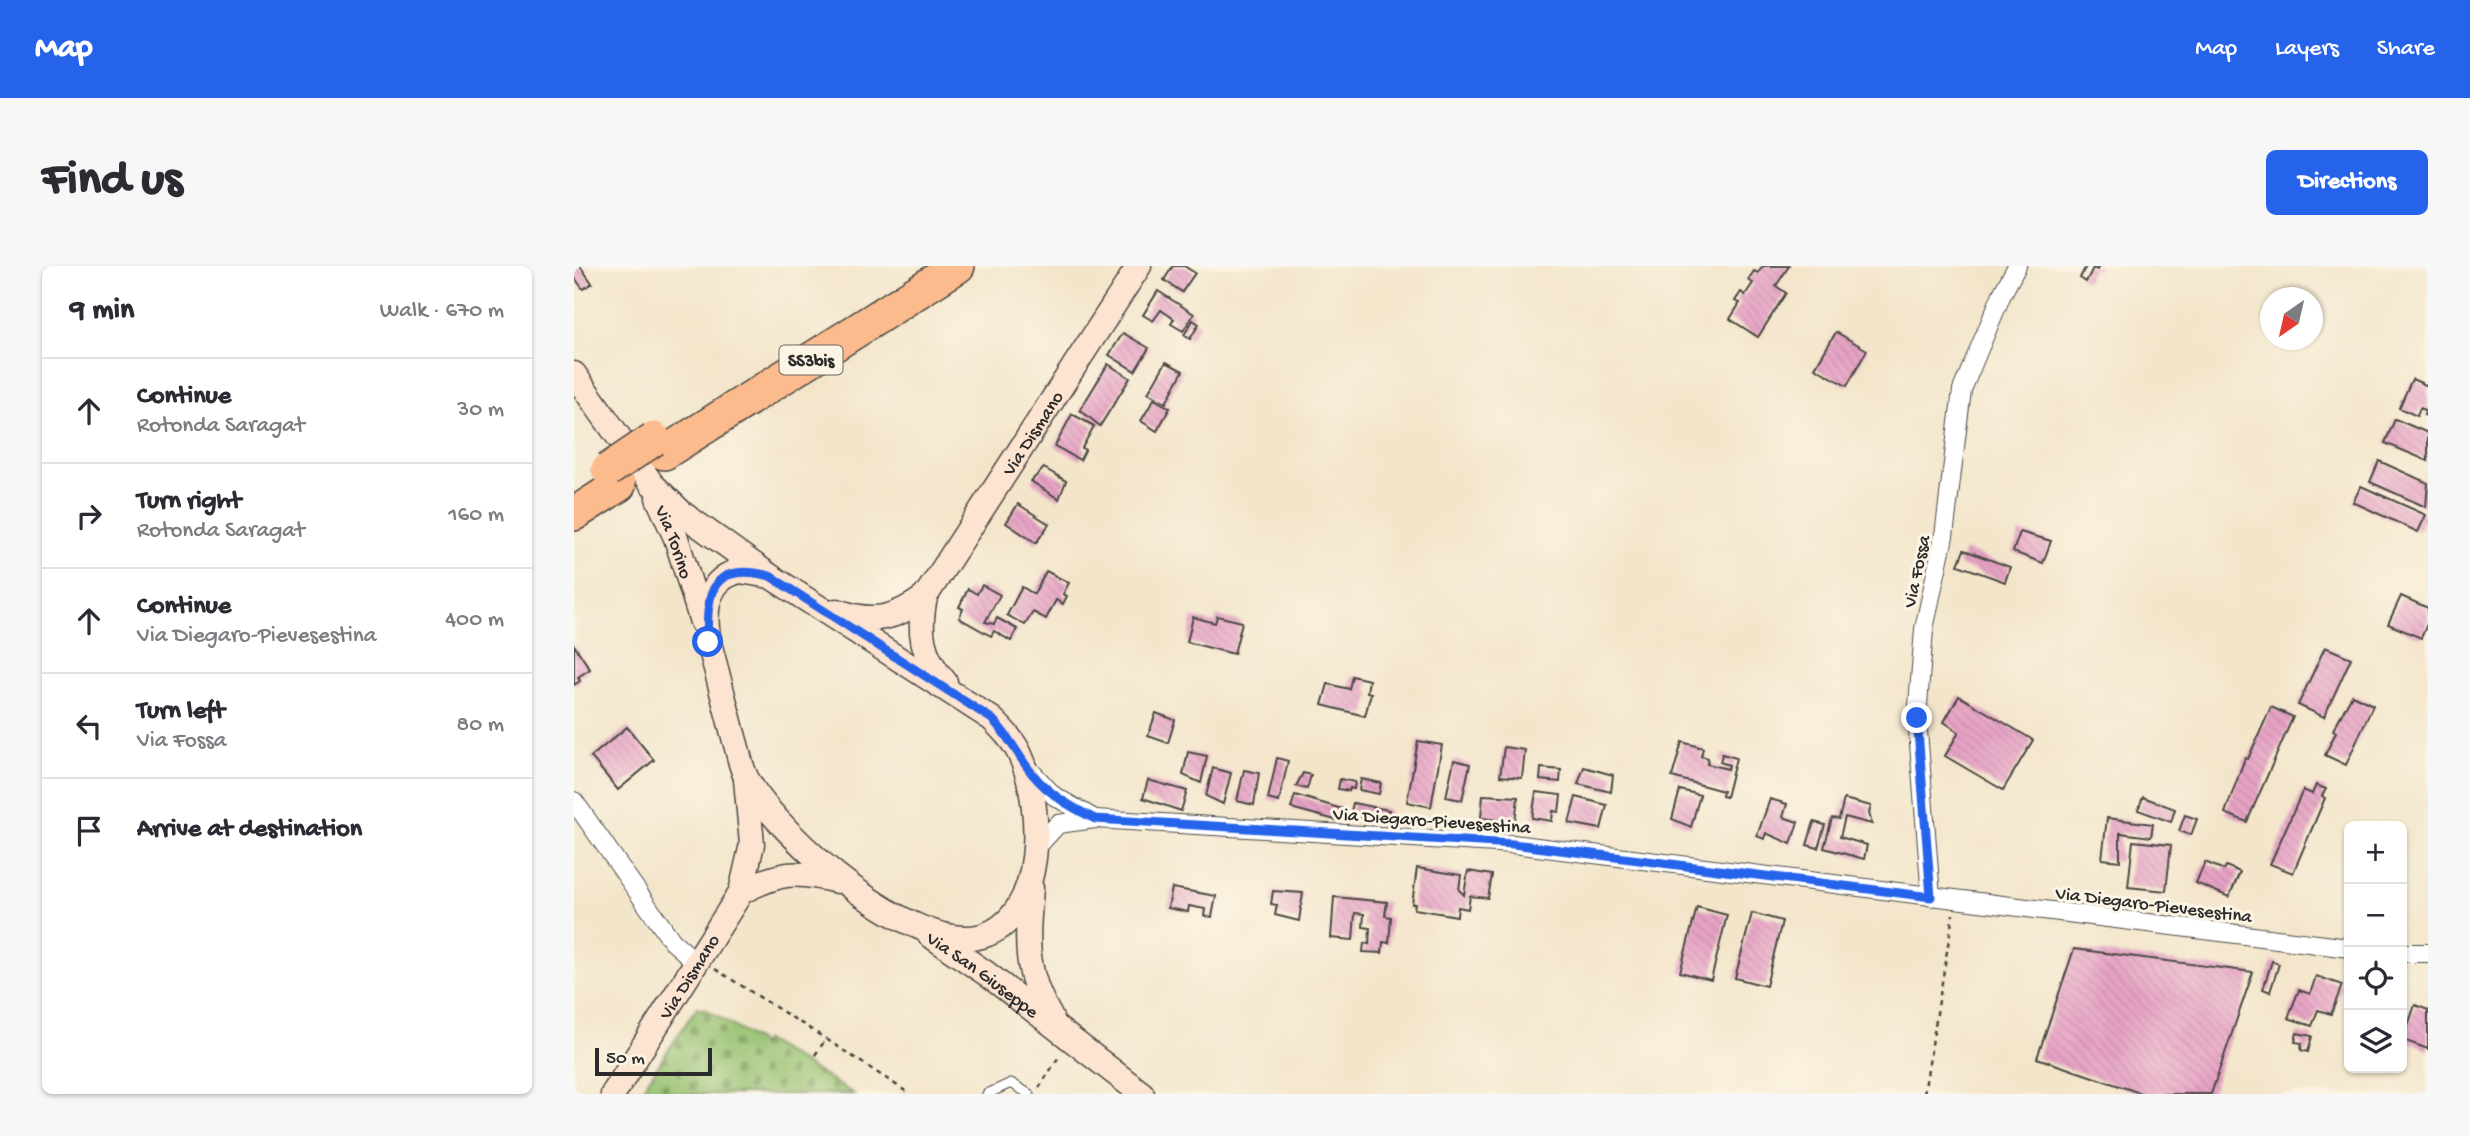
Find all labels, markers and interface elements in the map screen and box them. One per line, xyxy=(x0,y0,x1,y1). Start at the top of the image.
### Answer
text: Map xyxy=(35,30,92,68)
text: Map xyxy=(2195,35,2237,64)
text: Layers xyxy=(2275,35,2339,64)
text: Share xyxy=(2377,35,2435,64)
button: Directions xyxy=(2266,150,2428,215)
text: Find us xyxy=(42,153,182,211)
north arrow xyxy=(2260,287,2323,350)
text: 9 min xyxy=(70,294,134,329)
text: Walk · 670 m xyxy=(380,298,504,325)
road number: SS3bis xyxy=(779,346,842,374)
text: Continue xyxy=(137,382,231,413)
street label: Via Dismano xyxy=(998,387,1070,482)
icon: ahead xyxy=(70,392,108,430)
text: 30 m xyxy=(457,397,504,424)
text: Rotonda Saragat xyxy=(137,413,305,440)
text: Turn right xyxy=(137,487,241,518)
icon: right xyxy=(70,497,108,535)
text: 160 m xyxy=(448,502,504,529)
street label: Via Torino xyxy=(647,502,696,582)
text: Rotonda Saragat xyxy=(137,518,305,545)
street label: Via Fossa xyxy=(1899,532,1938,611)
text: Continue xyxy=(137,592,231,623)
icon: ahead xyxy=(70,602,108,640)
text: 400 m xyxy=(445,607,504,634)
text: Via Diegaro-Pievesestina xyxy=(137,623,376,650)
route start xyxy=(692,626,723,657)
text: Turn left xyxy=(137,697,225,728)
route end xyxy=(1901,702,1932,733)
icon: left xyxy=(70,707,108,745)
text: 80 m xyxy=(457,712,504,739)
text: Via Fossa xyxy=(137,728,226,755)
street label: Via Diegaro-Pievesestina xyxy=(1331,804,1533,841)
icon: arrive xyxy=(70,812,108,850)
text: Arrive at destination xyxy=(137,815,362,846)
map controls xyxy=(2344,821,2407,1073)
button: + xyxy=(2344,821,2407,884)
street label: Via Diegaro-Pievesestina xyxy=(2053,883,2255,930)
button: − xyxy=(2344,884,2407,947)
street label: Via San Giuseppe xyxy=(920,928,1042,1025)
street label: Via Dismano xyxy=(655,931,726,1025)
button: locate xyxy=(2344,947,2407,1010)
button: layers xyxy=(2344,1010,2407,1073)
scale bar xyxy=(595,1045,712,1077)
text: 50 m xyxy=(606,1048,645,1071)

